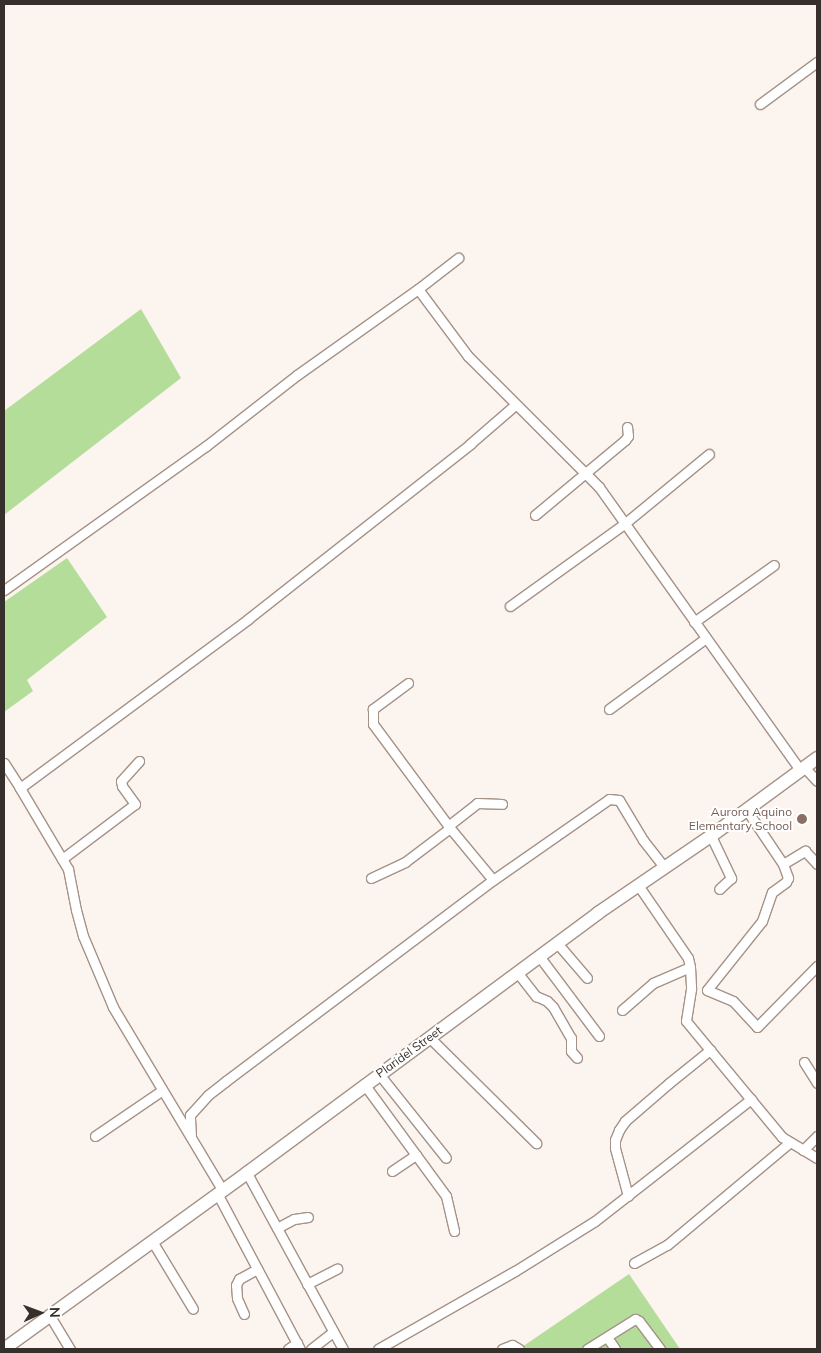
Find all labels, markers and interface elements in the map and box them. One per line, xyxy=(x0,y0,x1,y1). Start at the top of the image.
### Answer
place label: Aurora Aquino Elementary School xyxy=(689,805,792,833)
marker: Aurora Aquino Elementary School xyxy=(796,813,808,825)
street label: Plaridel Street xyxy=(373,1023,445,1081)
north arrow xyxy=(15,1288,65,1338)
text: N xyxy=(46,1307,64,1318)

